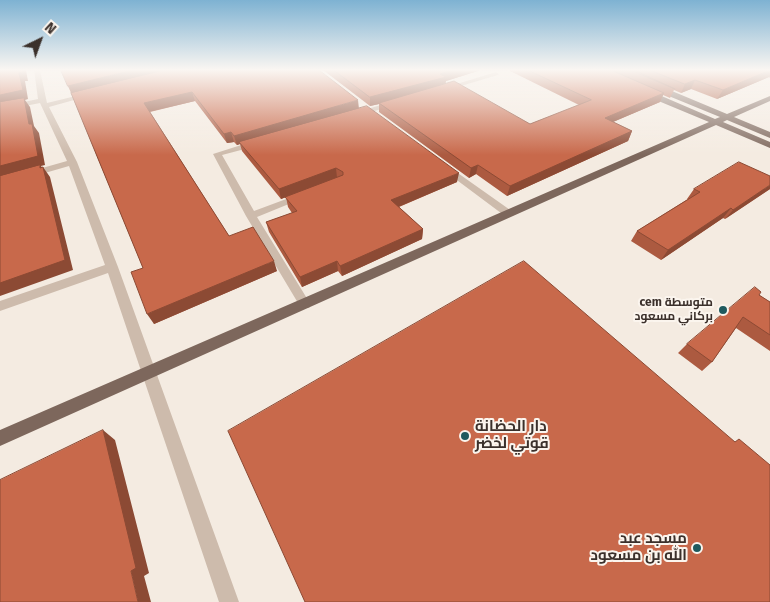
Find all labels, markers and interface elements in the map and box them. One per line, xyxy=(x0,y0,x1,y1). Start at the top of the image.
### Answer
north arrow xyxy=(15,15,65,65)
text: N xyxy=(41,19,60,38)
place label: cem متوسطة بركاني مسعود xyxy=(634,296,713,324)
marker: cem متوسطة بركاني مسعود xyxy=(717,304,729,316)
place label: دار الحضانة قوتي لخضر xyxy=(475,418,549,453)
marker: دار الحضانة قوتي لخضر xyxy=(459,430,471,442)
place label: مسجد عبد الله بن مسعود xyxy=(591,530,687,565)
marker: مسجد عبد الله بن مسعود xyxy=(691,542,703,554)

